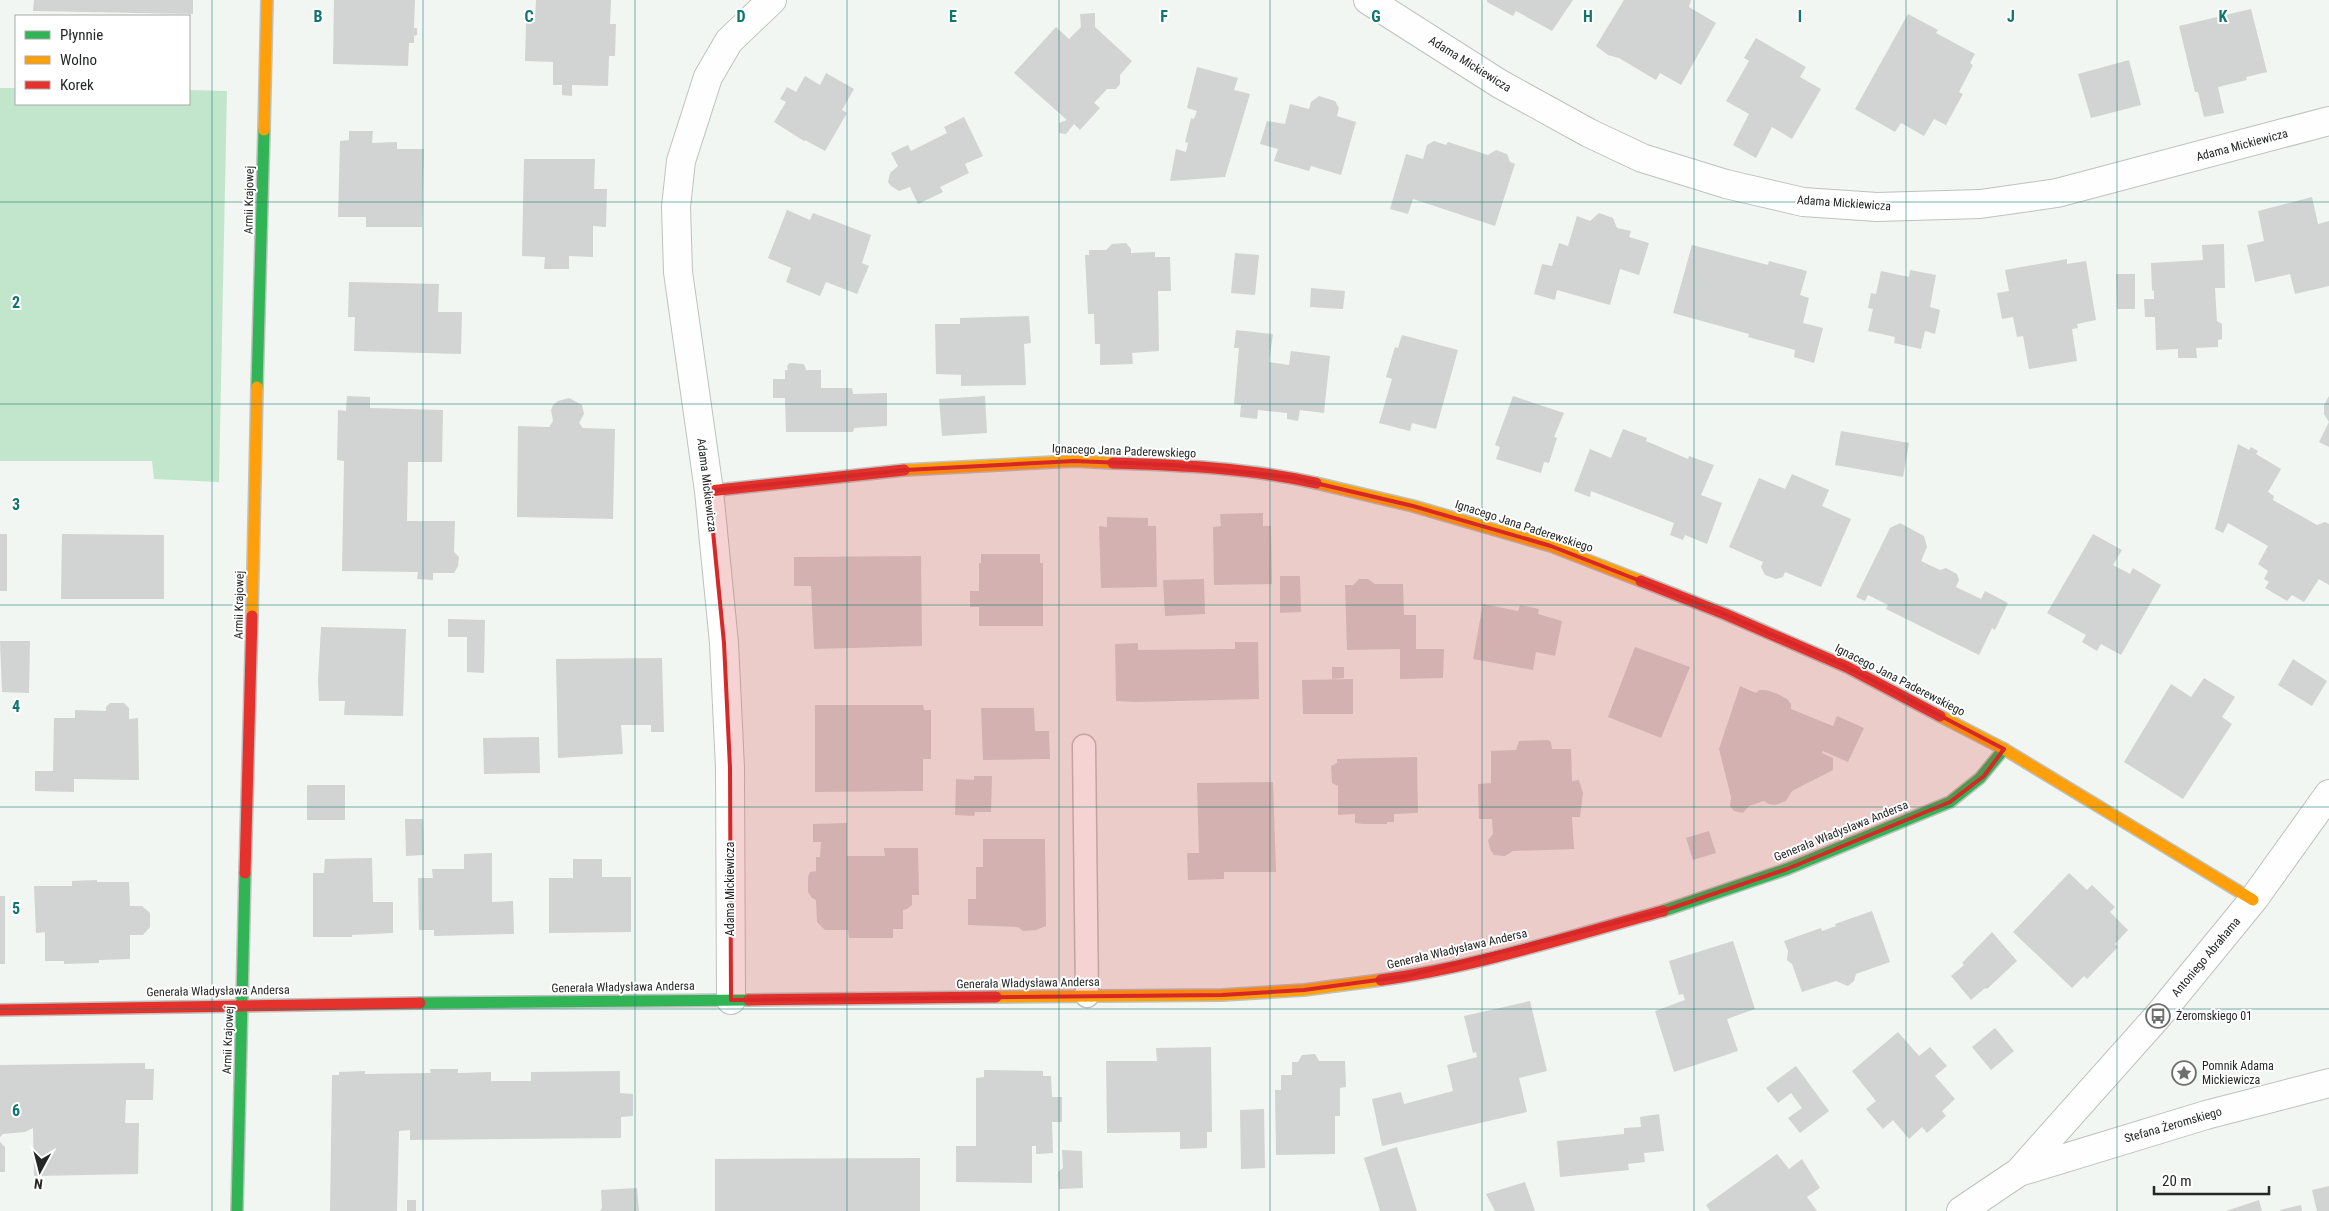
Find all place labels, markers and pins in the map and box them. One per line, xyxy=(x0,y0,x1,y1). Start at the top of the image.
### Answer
bus stop icon: Żeromskiego 01 xyxy=(2145,1003,2171,1029)
place label: Żeromskiego 01 xyxy=(2176,1008,2252,1023)
place label: Pomnik Adama Mickiewicza xyxy=(2202,1059,2274,1087)
place icon: Pomnik Adama Mickiewicza xyxy=(2171,1060,2197,1086)

